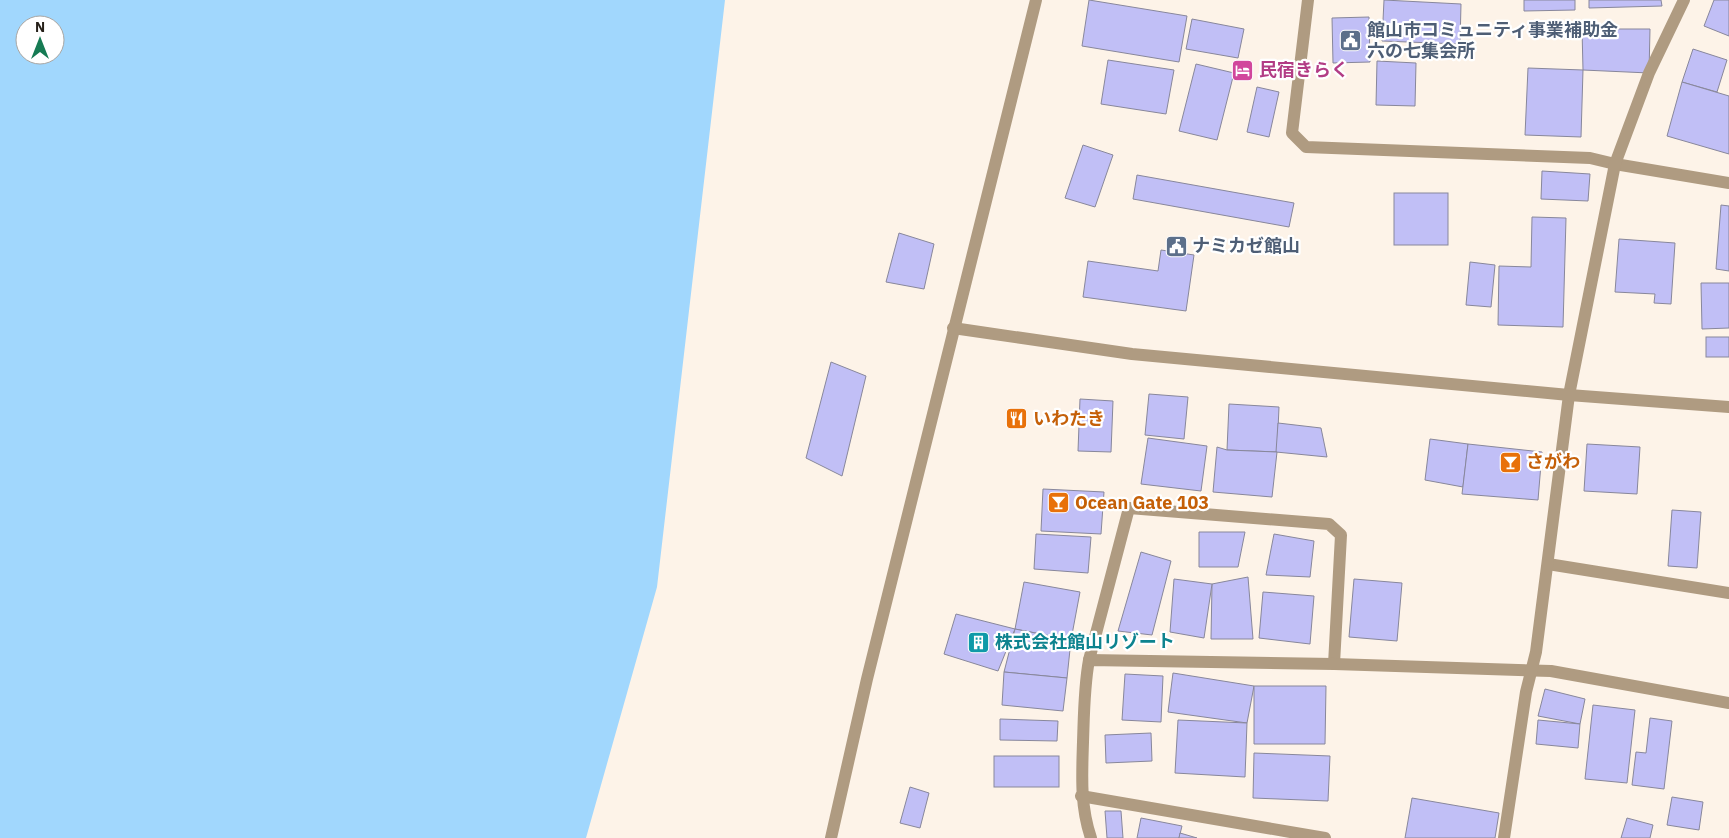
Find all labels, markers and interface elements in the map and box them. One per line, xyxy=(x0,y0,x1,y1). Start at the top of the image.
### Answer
north arrow xyxy=(15,15,65,65)
text: N xyxy=(35,18,45,36)
place label: 館山市コミュニティ事業補助金 六の七集会所 xyxy=(1367,18,1618,62)
public building icon: 館山市コミュニティ事業補助金 六の七集会所 xyxy=(1339,28,1363,52)
hotel icon: 民宿きらく xyxy=(1231,58,1255,82)
place label: 民宿きらく xyxy=(1259,58,1349,81)
public building icon: ナミカゼ館山 xyxy=(1164,234,1188,258)
place label: ナミカゼ館山 xyxy=(1192,234,1300,257)
restaurant icon: いわたき xyxy=(1005,407,1029,431)
place label: いわたき xyxy=(1033,407,1105,430)
bar icon: さがわ xyxy=(1498,450,1522,474)
place label: さがわ xyxy=(1526,450,1580,473)
bar icon: Ocean Gate 103 xyxy=(1047,491,1071,515)
place label: Ocean Gate 103 xyxy=(1075,491,1209,514)
building icon: 株式会社館山リゾート xyxy=(967,630,991,654)
place label: 株式会社館山リゾート xyxy=(995,630,1175,653)

